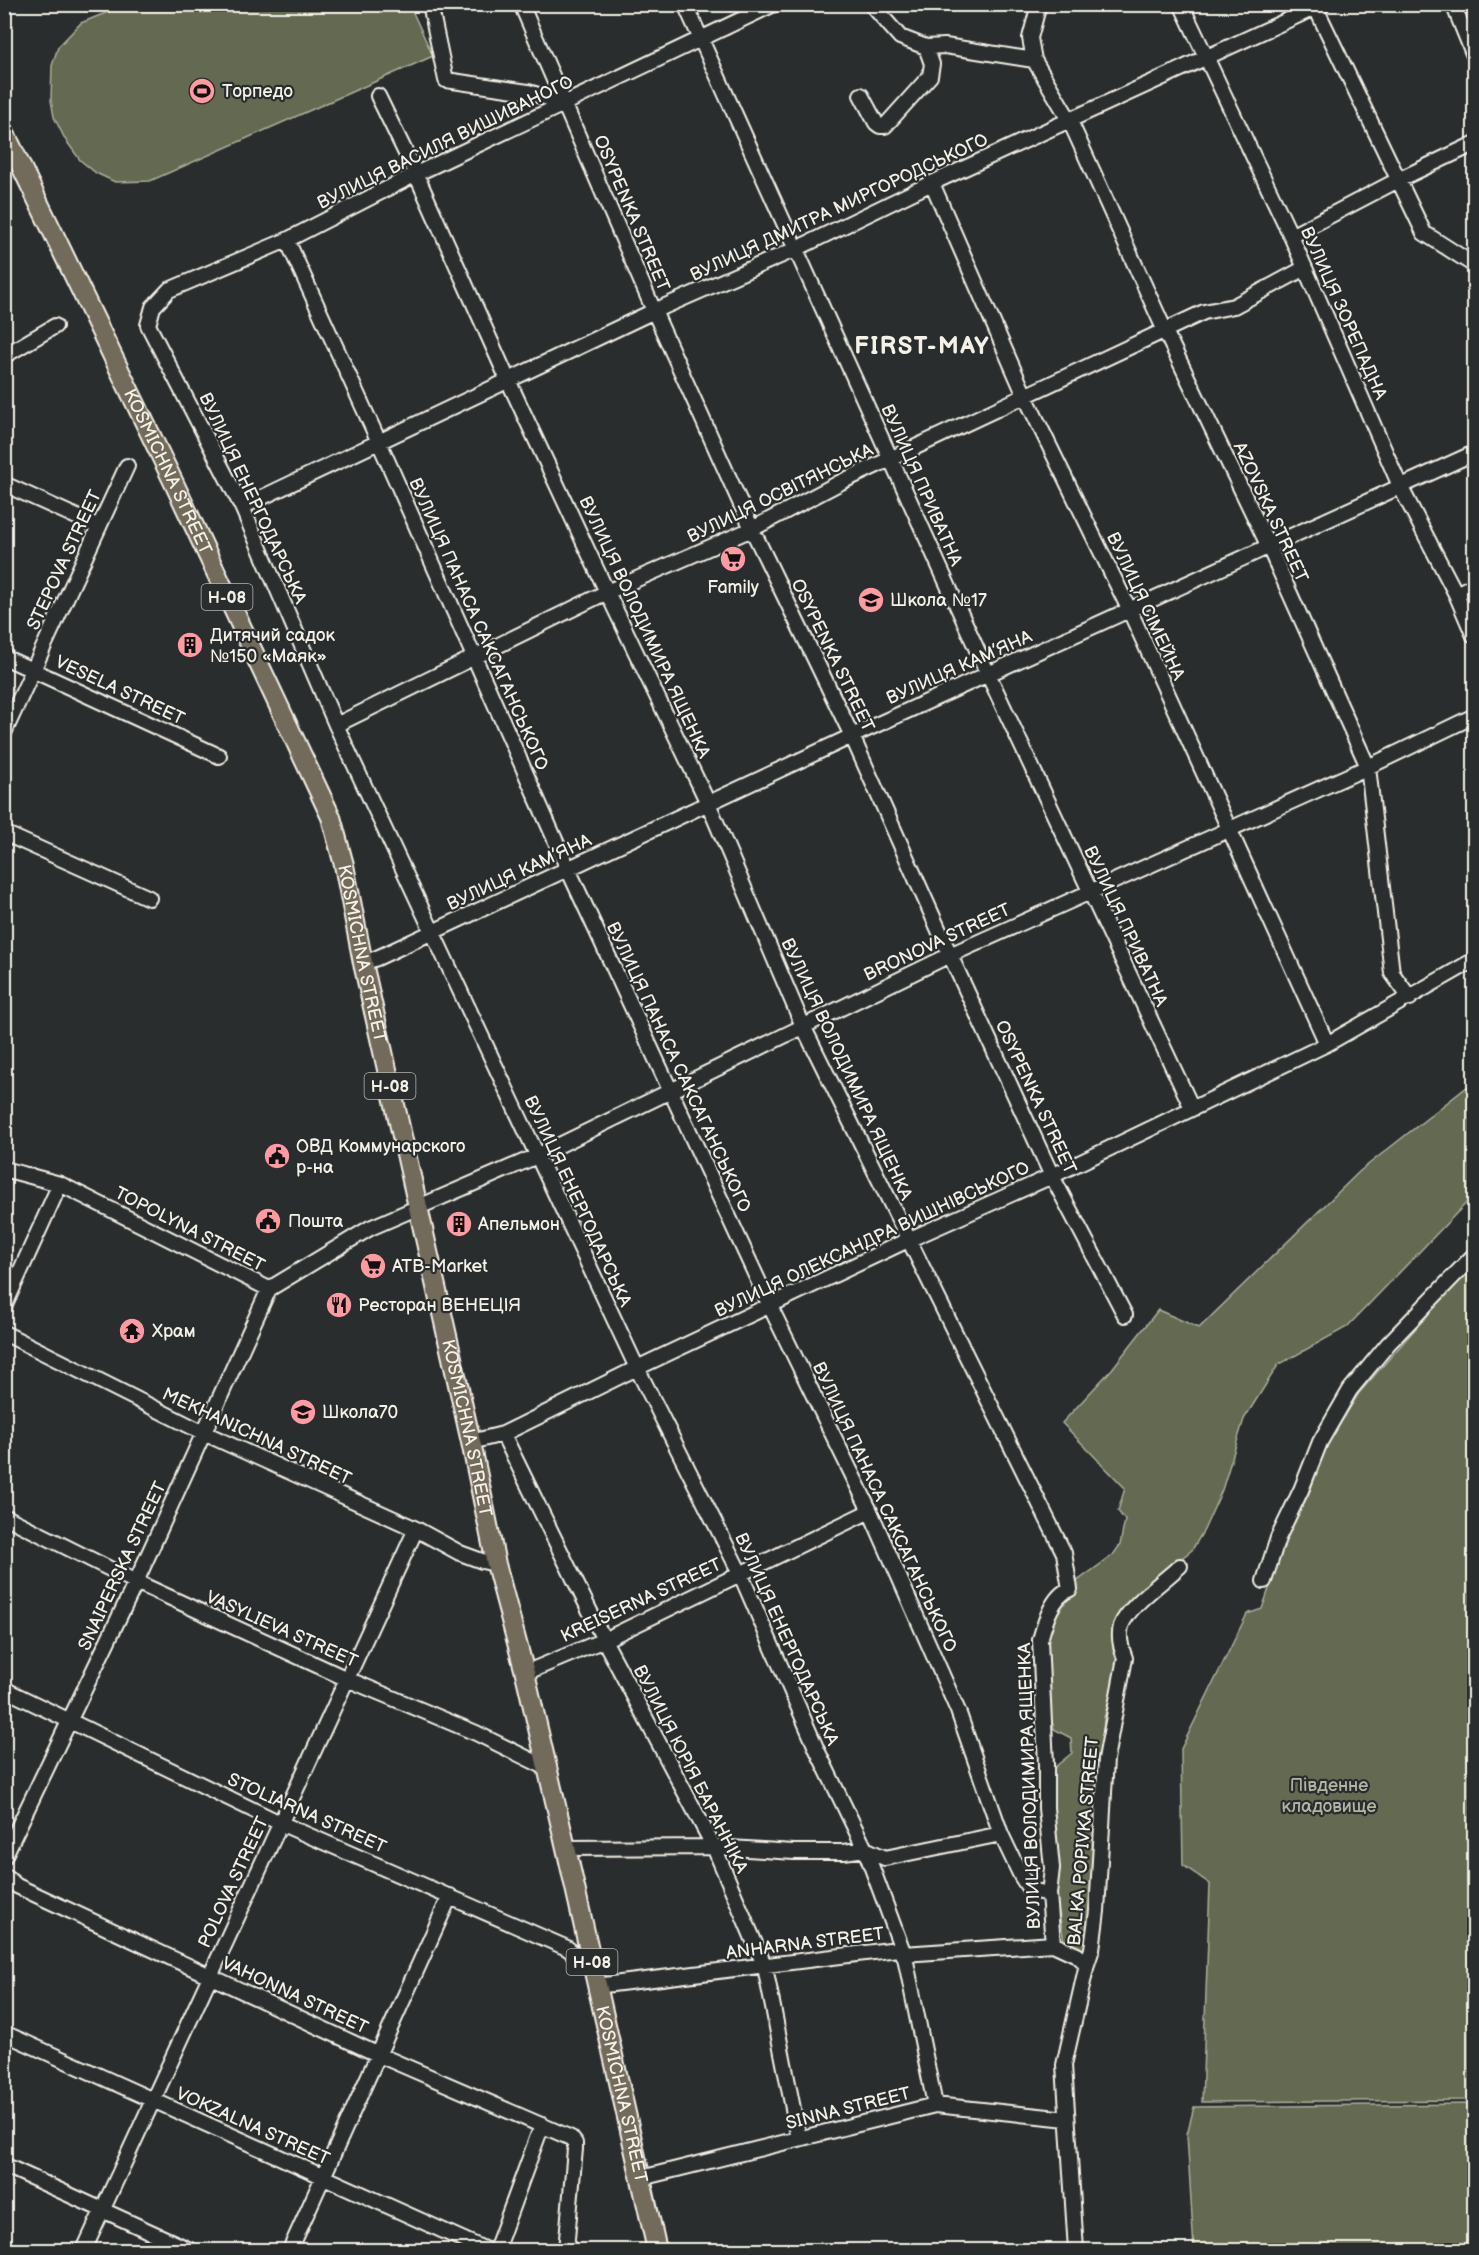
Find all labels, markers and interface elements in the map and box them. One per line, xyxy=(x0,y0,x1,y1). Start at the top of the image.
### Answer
street label: ВУЛИЦЯ ВАСИЛЯ ВИШИВАНОГО xyxy=(314,71,577,214)
sports icon: Торпедо xyxy=(187,76,217,106)
place label: Торпедо xyxy=(222,81,293,102)
street label: ВУЛИЦЯ ДМИТРА МИРГОРОДСЬКОГО xyxy=(687,129,991,286)
street label: OSYPENKA STREET xyxy=(589,132,674,295)
street label: ВУЛИЦЯ ЗОРЕПАДНА xyxy=(1296,223,1391,403)
district label: FIRST-MAY xyxy=(854,332,990,361)
street label: KOSMICHNA STREET xyxy=(119,386,216,558)
street label: ВУЛИЦЯ ЕНЕРГОДАРСЬКА xyxy=(194,389,311,607)
street label: ВУЛИЦЯ ПРИВАТНА xyxy=(876,401,967,569)
street label: ВУЛИЦЯ ОСВІТЯНСЬКА xyxy=(684,439,877,548)
street label: AZOVSKA STREET xyxy=(1229,439,1312,586)
street label: ВУЛИЦЯ ПАНАСА САКСАГАНСЬКОГО xyxy=(404,475,553,774)
street label: STEPOVA STREET xyxy=(23,487,106,633)
street label: ВУЛИЦЯ ВОЛОДИМИРА ЯЩЕНКА xyxy=(575,493,715,762)
street label: ВУЛИЦЯ СІМЕЙНА xyxy=(1102,529,1189,684)
supermarket icon: Family xyxy=(718,544,748,574)
street label: OSYPENKA STREET xyxy=(786,575,879,735)
place label: Family xyxy=(707,577,760,598)
road number: Н-08 xyxy=(202,584,252,610)
school or university icon: Школа №17 xyxy=(856,585,886,615)
place label: Школа №17 xyxy=(890,590,987,611)
place label: Дитячий садок №150 «Маяк» xyxy=(210,625,335,667)
street label: ВУЛИЦЯ КАМ’ЯНА xyxy=(883,626,1035,709)
building icon: Дитячий садок №150 «Маяк» xyxy=(175,630,205,660)
street label: VESELA STREET xyxy=(52,651,188,730)
street label: ВУЛИЦЯ КАМ’ЯНА xyxy=(444,830,595,915)
street label: ВУЛИЦЯ ПРИВАТНА xyxy=(1079,843,1172,1010)
street label: KOSMICHNA STREET xyxy=(333,863,391,1045)
street label: BRONOVA STREET xyxy=(860,899,1014,986)
street label: ВУЛИЦЯ ПАНАСА САКСАГАНСЬКОГО xyxy=(602,919,755,1216)
street label: ВУЛИЦЯ ВОЛОДИМИРА ЯЩЕНКА xyxy=(777,935,917,1204)
street label: OSYPENKA STREET xyxy=(991,1017,1081,1178)
road number: Н-08 xyxy=(364,1073,416,1099)
street label: ВУЛИЦЯ ЕНЕРГОДАРСЬКА xyxy=(519,1092,636,1310)
place label: ОВД Коммунарского р-на xyxy=(296,1136,465,1178)
public building icon: ОВД Коммунарского р-на xyxy=(262,1141,292,1171)
street label: ВУЛИЦЯ ОЛЕКСАНДРА ВИШНІВСЬКОГО xyxy=(711,1157,1033,1322)
street label: TOPOLYNA STREET xyxy=(111,1183,268,1276)
public building icon: Пошта xyxy=(253,1206,283,1236)
building icon: Апельмон xyxy=(444,1209,474,1239)
place label: Пошта xyxy=(288,1211,344,1232)
place label: Апельмон xyxy=(477,1214,560,1235)
supermarket icon: ATB-Market xyxy=(358,1251,388,1281)
place label: ATB-Market xyxy=(392,1256,488,1277)
restaurant icon: Ресторан ВЕНЕЦІЯ xyxy=(324,1290,354,1320)
place label: Ресторан ВЕНЕЦІЯ xyxy=(358,1295,521,1316)
temple icon: Храм xyxy=(117,1316,147,1346)
place label: Храм xyxy=(152,1321,196,1342)
street label: KOSMICHNA STREET xyxy=(437,1337,496,1519)
street label: ВУЛИЦЯ ПАНАСА САКСАГАНСЬКОГО xyxy=(808,1359,961,1656)
street label: MEKHANICHNA STREET xyxy=(159,1383,355,1490)
school or university icon: Школа70 xyxy=(288,1397,318,1427)
place label: Школа70 xyxy=(322,1402,398,1423)
street label: SNAIPERSKA STREET xyxy=(74,1478,171,1654)
street label: ВУЛИЦЯ ЕНЕРГОДАРСЬКА xyxy=(730,1530,843,1749)
street label: KREISERNA STREET xyxy=(557,1554,725,1647)
street label: VASYLIEVA STREET xyxy=(203,1587,361,1672)
street label: ВУЛИЦЯ ВОЛОДИМИРА ЯЩЕНКА xyxy=(1014,1642,1045,1929)
street label: ВУЛИЦЯ ЮРІЯ БАРАННІКА xyxy=(629,1662,752,1877)
street label: BALKA POPIVKA STREET xyxy=(1064,1735,1103,1947)
street label: STOLIARNA STREET xyxy=(224,1769,390,1858)
park label: Південне кладовище xyxy=(1281,1775,1377,1817)
street label: POLOVA STREET xyxy=(194,1813,273,1951)
street label: ANHARNA STREET xyxy=(725,1923,886,1964)
road number: Н-08 xyxy=(566,1949,618,1975)
street label: VAHONNA STREET xyxy=(218,1952,371,2039)
street label: KOSMICHNA STREET xyxy=(591,2004,651,2185)
street label: VOKZALNA STREET xyxy=(173,2083,333,2170)
street label: SINNA STREET xyxy=(784,2083,913,2134)

